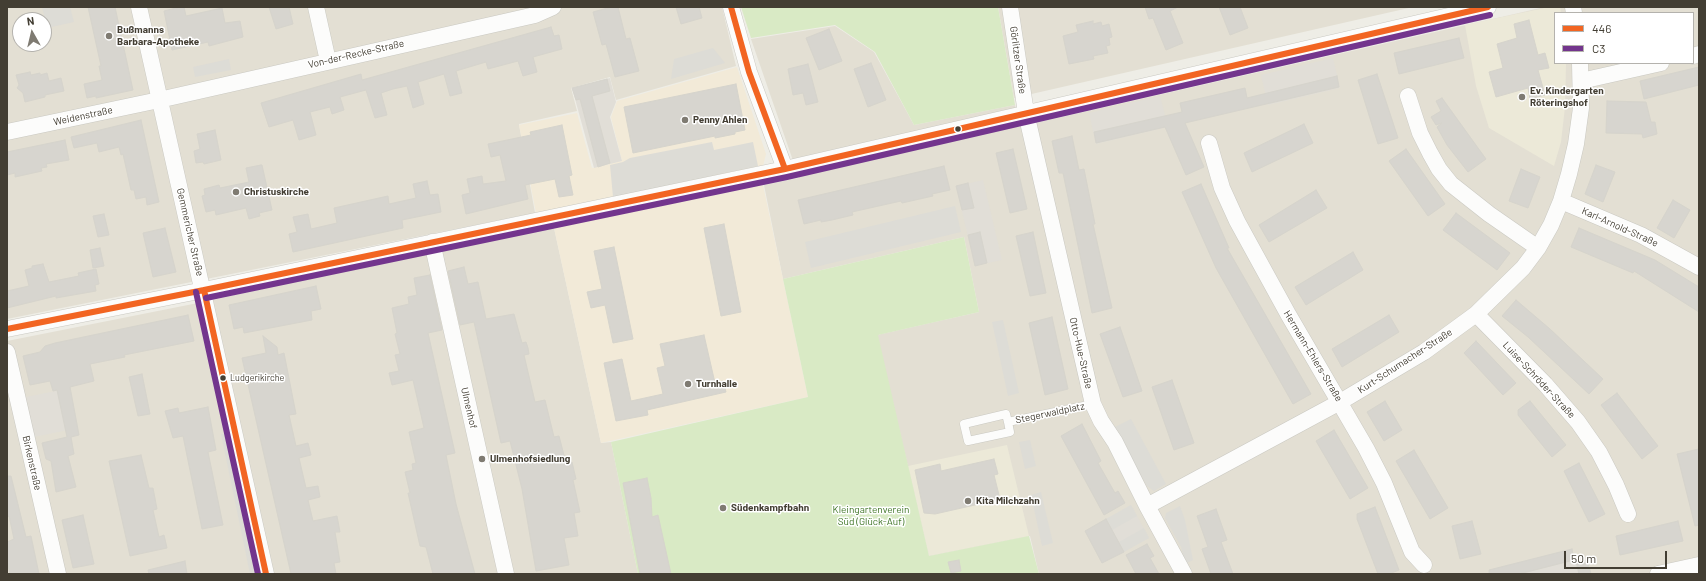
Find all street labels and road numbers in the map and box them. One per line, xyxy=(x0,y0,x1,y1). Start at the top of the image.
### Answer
street label: Görlitzer Straße xyxy=(1007,25,1029,95)
street label: Von-der-Recke-Straße xyxy=(307,37,405,71)
street label: Weidenstraße xyxy=(52,104,114,128)
street label: Gemmericher Straße xyxy=(174,187,206,277)
street label: Karl-Arnold-Straße xyxy=(1580,205,1660,249)
street label: Hermann-Ehlers-Straße xyxy=(1281,308,1345,404)
street label: Otto-Hue-Straße xyxy=(1067,316,1095,390)
street label: Kurt-Schumacher-Straße xyxy=(1355,326,1455,396)
street label: Luise-Schröder-Straße xyxy=(1500,339,1578,421)
street label: Ulmenhof xyxy=(458,386,480,430)
street label: Stegerwaldplatz xyxy=(1014,400,1086,426)
street label: Birkenstraße xyxy=(20,434,44,492)

